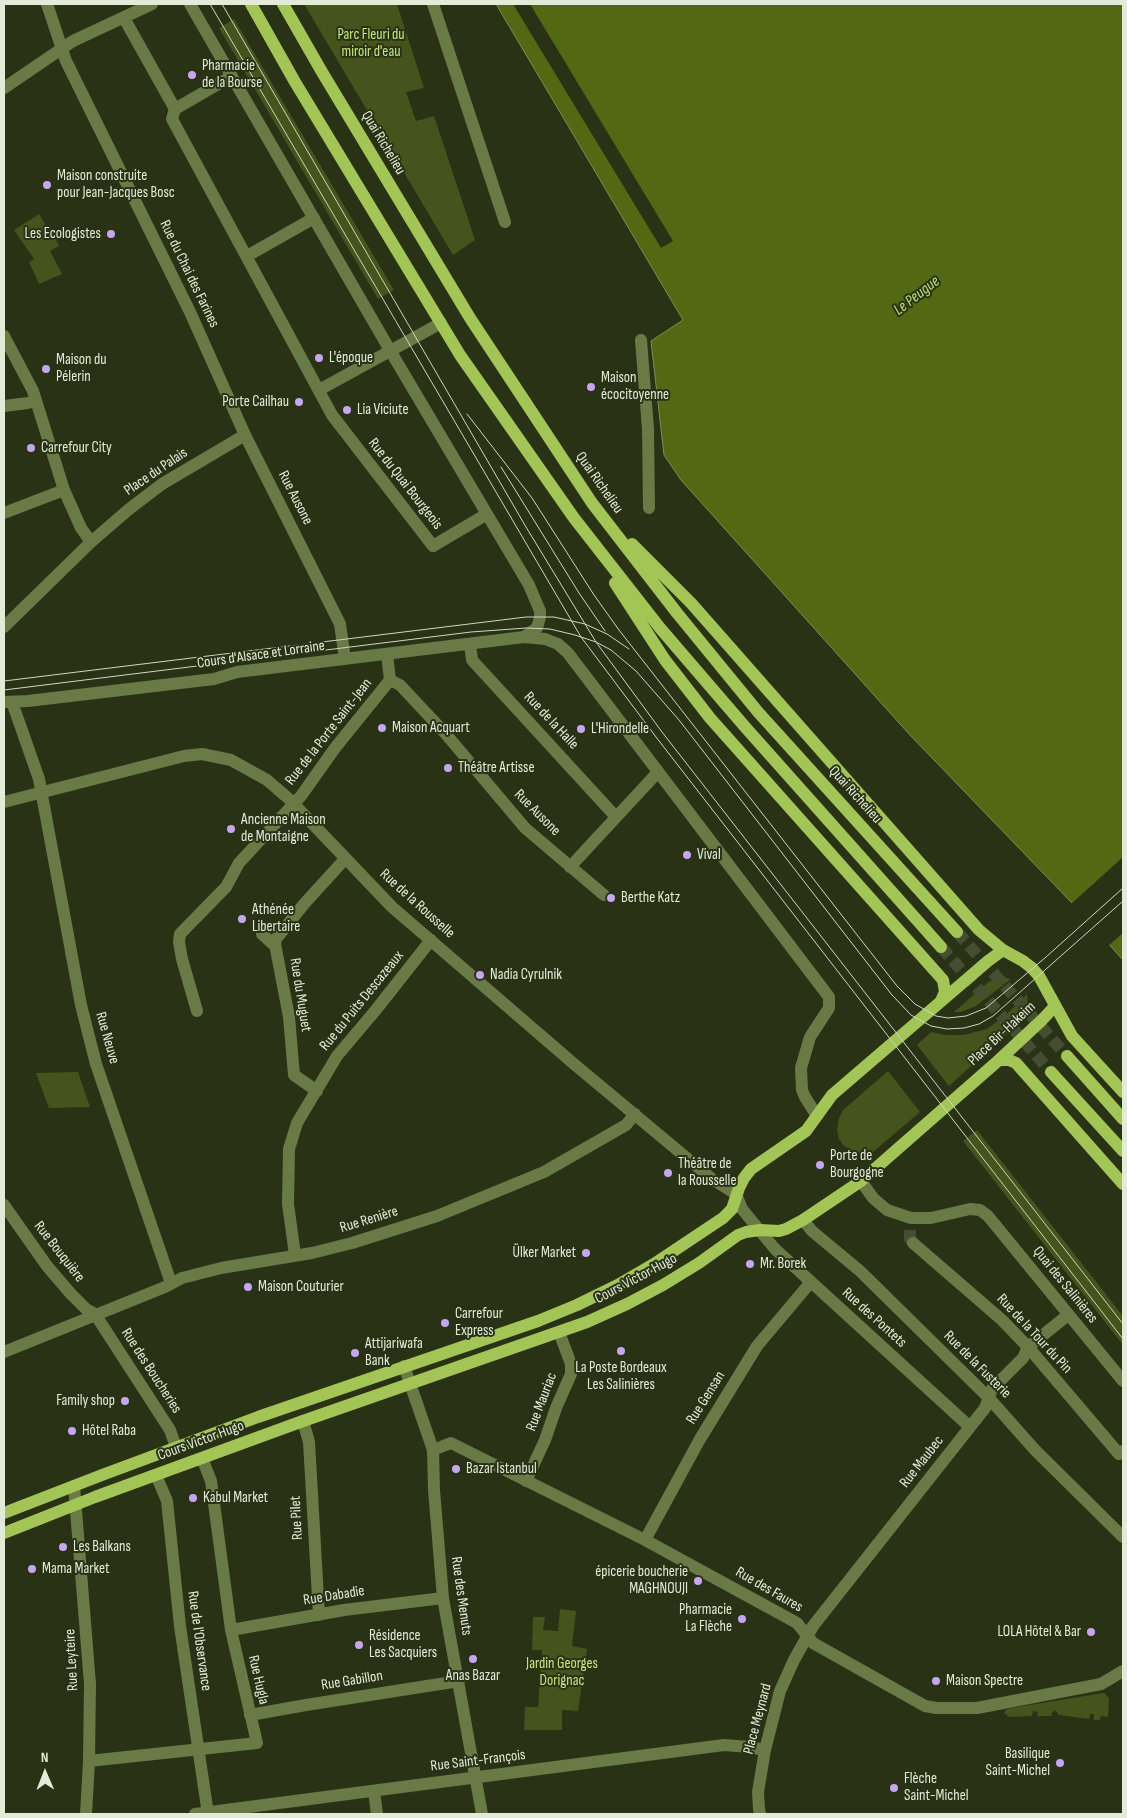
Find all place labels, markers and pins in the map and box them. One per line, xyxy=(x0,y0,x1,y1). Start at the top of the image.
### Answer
place label: Pharmacie de la Bourse xyxy=(202,57,262,92)
marker: Pharmacie de la Bourse xyxy=(186,69,198,81)
place label: Maison construite pour Jean-Jacques Bosc xyxy=(57,167,175,202)
marker: Maison construite pour Jean-Jacques Bosc xyxy=(41,179,53,191)
place label: Les Ecologistes xyxy=(25,225,101,243)
marker: Les Ecologistes xyxy=(105,228,117,240)
place label: L'époque xyxy=(329,349,373,367)
place label: Maison du Pélerin xyxy=(56,351,106,386)
marker: L'époque xyxy=(313,352,325,364)
marker: Maison du Pélerin xyxy=(40,363,52,375)
place label: Maison écocitoyenne xyxy=(601,369,669,404)
marker: Maison écocitoyenne xyxy=(585,381,597,393)
place label: Porte Cailhau xyxy=(222,393,289,411)
marker: Porte Cailhau xyxy=(293,396,305,408)
place label: Lia Viciute xyxy=(357,401,409,419)
marker: Lia Viciute xyxy=(341,404,353,416)
place label: Carrefour City xyxy=(41,439,112,457)
marker: Carrefour City xyxy=(25,442,37,454)
place label: Maison Acquart xyxy=(392,719,470,737)
place label: L'Hirondelle xyxy=(591,720,649,738)
marker: Maison Acquart xyxy=(376,722,388,734)
marker: L'Hirondelle xyxy=(575,723,587,735)
place label: Théâtre Artisse xyxy=(458,759,534,777)
marker: Théâtre Artisse xyxy=(442,762,454,774)
place label: Ancienne Maison de Montaigne xyxy=(241,811,326,846)
marker: Ancienne Maison de Montaigne xyxy=(225,823,237,835)
place label: Vival xyxy=(697,846,721,864)
marker: Vival xyxy=(681,849,693,861)
place label: Berthe Katz xyxy=(621,889,680,907)
marker: Berthe Katz xyxy=(605,892,617,904)
place label: Athénée Libertaire xyxy=(252,901,300,936)
marker: Athénée Libertaire xyxy=(236,913,248,925)
place label: Nadia Cyrulnik xyxy=(490,966,562,984)
marker: Nadia Cyrulnik xyxy=(474,969,486,981)
place label: Porte de Bourgogne xyxy=(830,1147,884,1182)
place label: Théâtre de la Rousselle xyxy=(678,1155,736,1190)
marker: Porte de Bourgogne xyxy=(814,1159,826,1171)
marker: Théâtre de la Rousselle xyxy=(662,1167,674,1179)
place label: Ülker Market xyxy=(513,1244,576,1262)
marker: Ülker Market xyxy=(580,1247,592,1259)
place label: Mr. Borek xyxy=(760,1255,806,1273)
marker: Mr. Borek xyxy=(744,1258,756,1270)
place label: Maison Couturier xyxy=(258,1278,344,1296)
marker: Maison Couturier xyxy=(242,1281,254,1293)
place label: Carrefour Express xyxy=(455,1305,503,1340)
marker: Carrefour Express xyxy=(439,1317,451,1329)
place label: Attijariwafa Bank xyxy=(365,1335,423,1370)
marker: La Poste Bordeaux Les Salinières xyxy=(615,1345,627,1357)
marker: Attijariwafa Bank xyxy=(349,1347,361,1359)
place label: La Poste Bordeaux Les Salinières xyxy=(575,1359,667,1394)
place label: Family shop xyxy=(56,1392,115,1410)
marker: Family shop xyxy=(119,1395,131,1407)
place label: Hôtel Raba xyxy=(82,1422,136,1440)
marker: Hôtel Raba xyxy=(66,1425,78,1437)
place label: Bazar Istanbul xyxy=(466,1460,537,1478)
marker: Bazar Istanbul xyxy=(450,1463,462,1475)
place label: Kabul Market xyxy=(203,1489,268,1507)
marker: Kabul Market xyxy=(187,1492,199,1504)
place label: Les Balkans xyxy=(73,1538,131,1556)
marker: Les Balkans xyxy=(57,1541,69,1553)
place label: Mama Market xyxy=(42,1560,110,1578)
marker: Mama Market xyxy=(26,1563,38,1575)
place label: épicerie boucherie MAGHNOUJI xyxy=(595,1563,688,1598)
marker: épicerie boucherie MAGHNOUJI xyxy=(692,1575,704,1587)
place label: Pharmacie La Flèche xyxy=(679,1601,732,1636)
marker: Pharmacie La Flèche xyxy=(736,1613,748,1625)
place label: LOLA Hôtel & Bar xyxy=(998,1623,1081,1641)
marker: LOLA Hôtel & Bar xyxy=(1085,1626,1097,1638)
place label: Résidence Les Sacquiers xyxy=(369,1627,437,1662)
marker: Résidence Les Sacquiers xyxy=(353,1639,365,1651)
marker: Anas Bazar xyxy=(467,1653,479,1665)
place label: Anas Bazar xyxy=(446,1667,500,1685)
place label: Maison Spectre xyxy=(946,1672,1023,1690)
marker: Maison Spectre xyxy=(930,1675,942,1687)
place label: Basilique Saint-Michel xyxy=(985,1745,1050,1780)
marker: Basilique Saint-Michel xyxy=(1054,1757,1066,1769)
place label: Flèche Saint-Michel xyxy=(904,1770,969,1805)
marker: Flèche Saint-Michel xyxy=(888,1782,900,1794)

